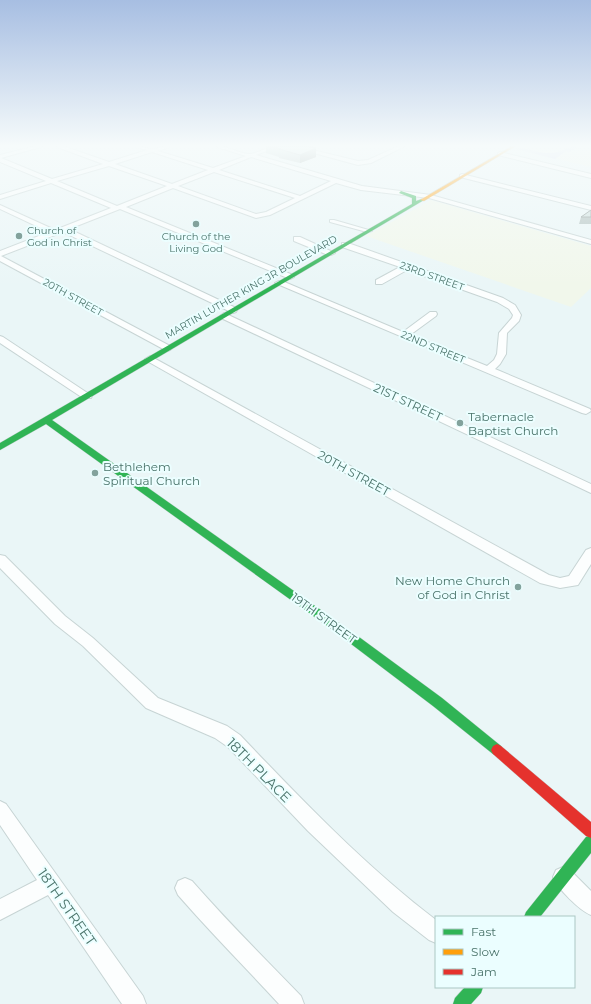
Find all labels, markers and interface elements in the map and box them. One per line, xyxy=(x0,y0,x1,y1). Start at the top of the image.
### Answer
marker: Church of the Living God xyxy=(191,219,201,229)
place label: Church of God in Christ xyxy=(27,224,92,249)
place label: Church of the Living God xyxy=(162,230,230,255)
marker: Church of God in Christ xyxy=(14,231,24,241)
street label: MARTIN LUTHER KING JR BOULEVARD xyxy=(163,232,339,342)
street label: 23RD STREET xyxy=(398,258,466,294)
street label: 20TH STREET xyxy=(41,275,106,319)
street label: 22ND STREET xyxy=(399,328,467,366)
street label: 21ST STREET xyxy=(371,380,445,425)
place label: Tabernacle Baptist Church xyxy=(468,409,558,438)
marker: Tabernacle Baptist Church xyxy=(455,418,465,428)
street label: 20TH STREET xyxy=(315,447,393,499)
place label: Bethlehem Spiritual Church xyxy=(103,459,200,488)
marker: Bethlehem Spiritual Church xyxy=(90,468,100,478)
place label: New Home Church of God in Christ xyxy=(395,573,510,602)
marker: New Home Church of God in Christ xyxy=(513,582,523,592)
street label: 19TH STREET xyxy=(288,589,360,647)
street label: 18TH PLACE xyxy=(223,734,295,806)
street label: 18TH STREET xyxy=(34,865,100,949)
legend xyxy=(435,916,575,988)
text: Fast xyxy=(471,924,496,939)
text: Slow xyxy=(471,944,500,959)
text: Jam xyxy=(470,964,497,979)

